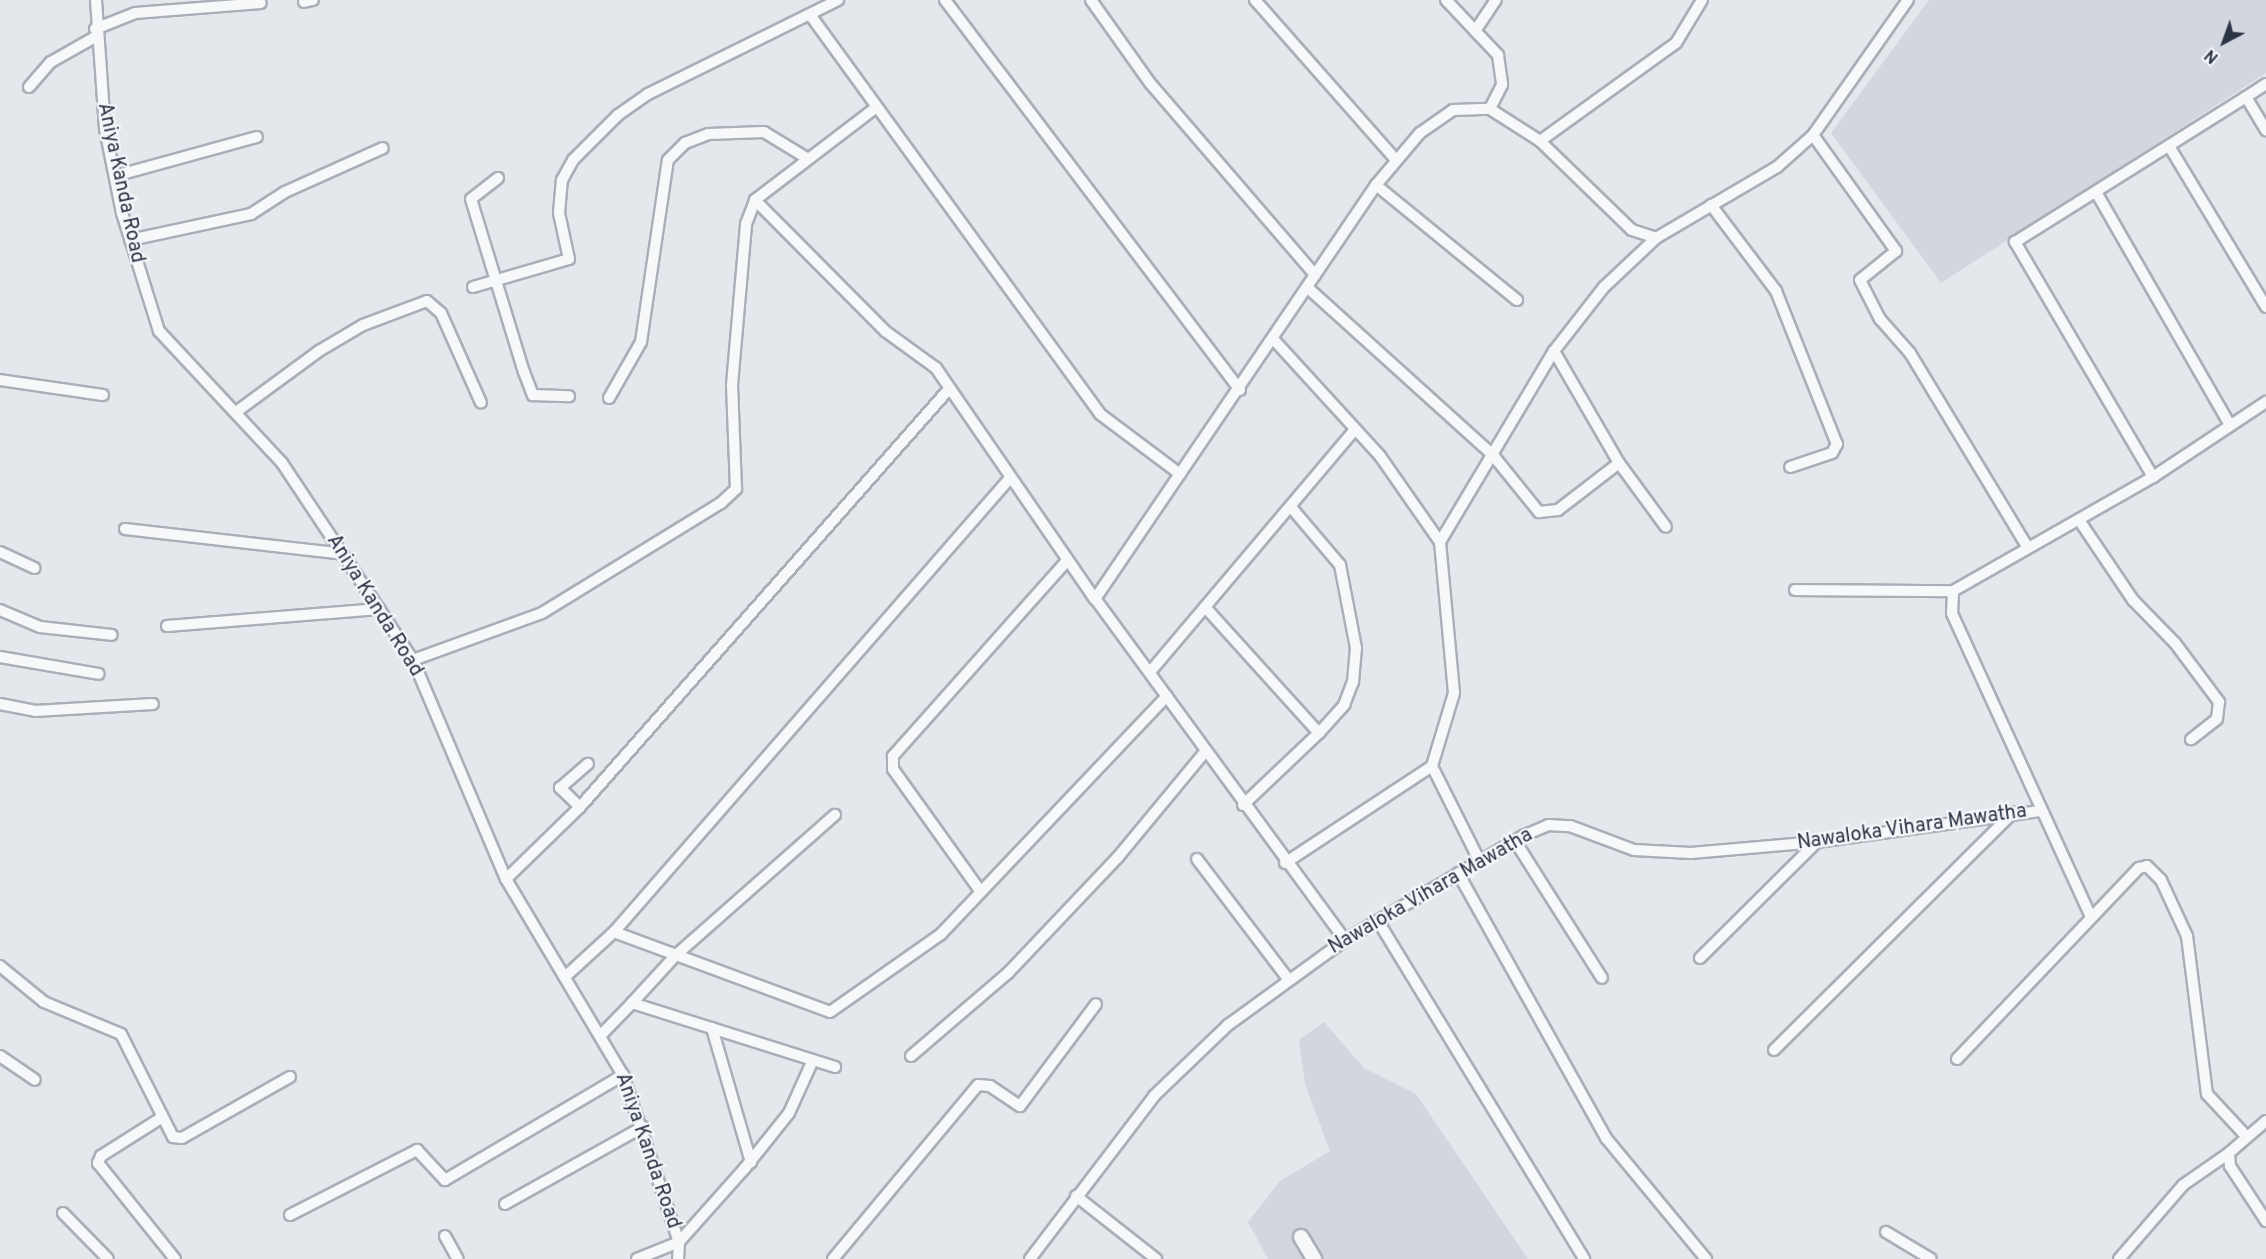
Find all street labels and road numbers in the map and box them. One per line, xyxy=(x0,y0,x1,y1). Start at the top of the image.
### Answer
street label: Aniya Kanda Road xyxy=(91,101,149,265)
street label: Aniya Kanda Road xyxy=(321,530,427,682)
street label: Nawaloka Vihara Mawatha xyxy=(1795,800,2029,856)
street label: Nawaloka Vihara Mawatha xyxy=(1324,824,1538,960)
street label: Aniya Kanda Road xyxy=(609,1070,685,1232)

